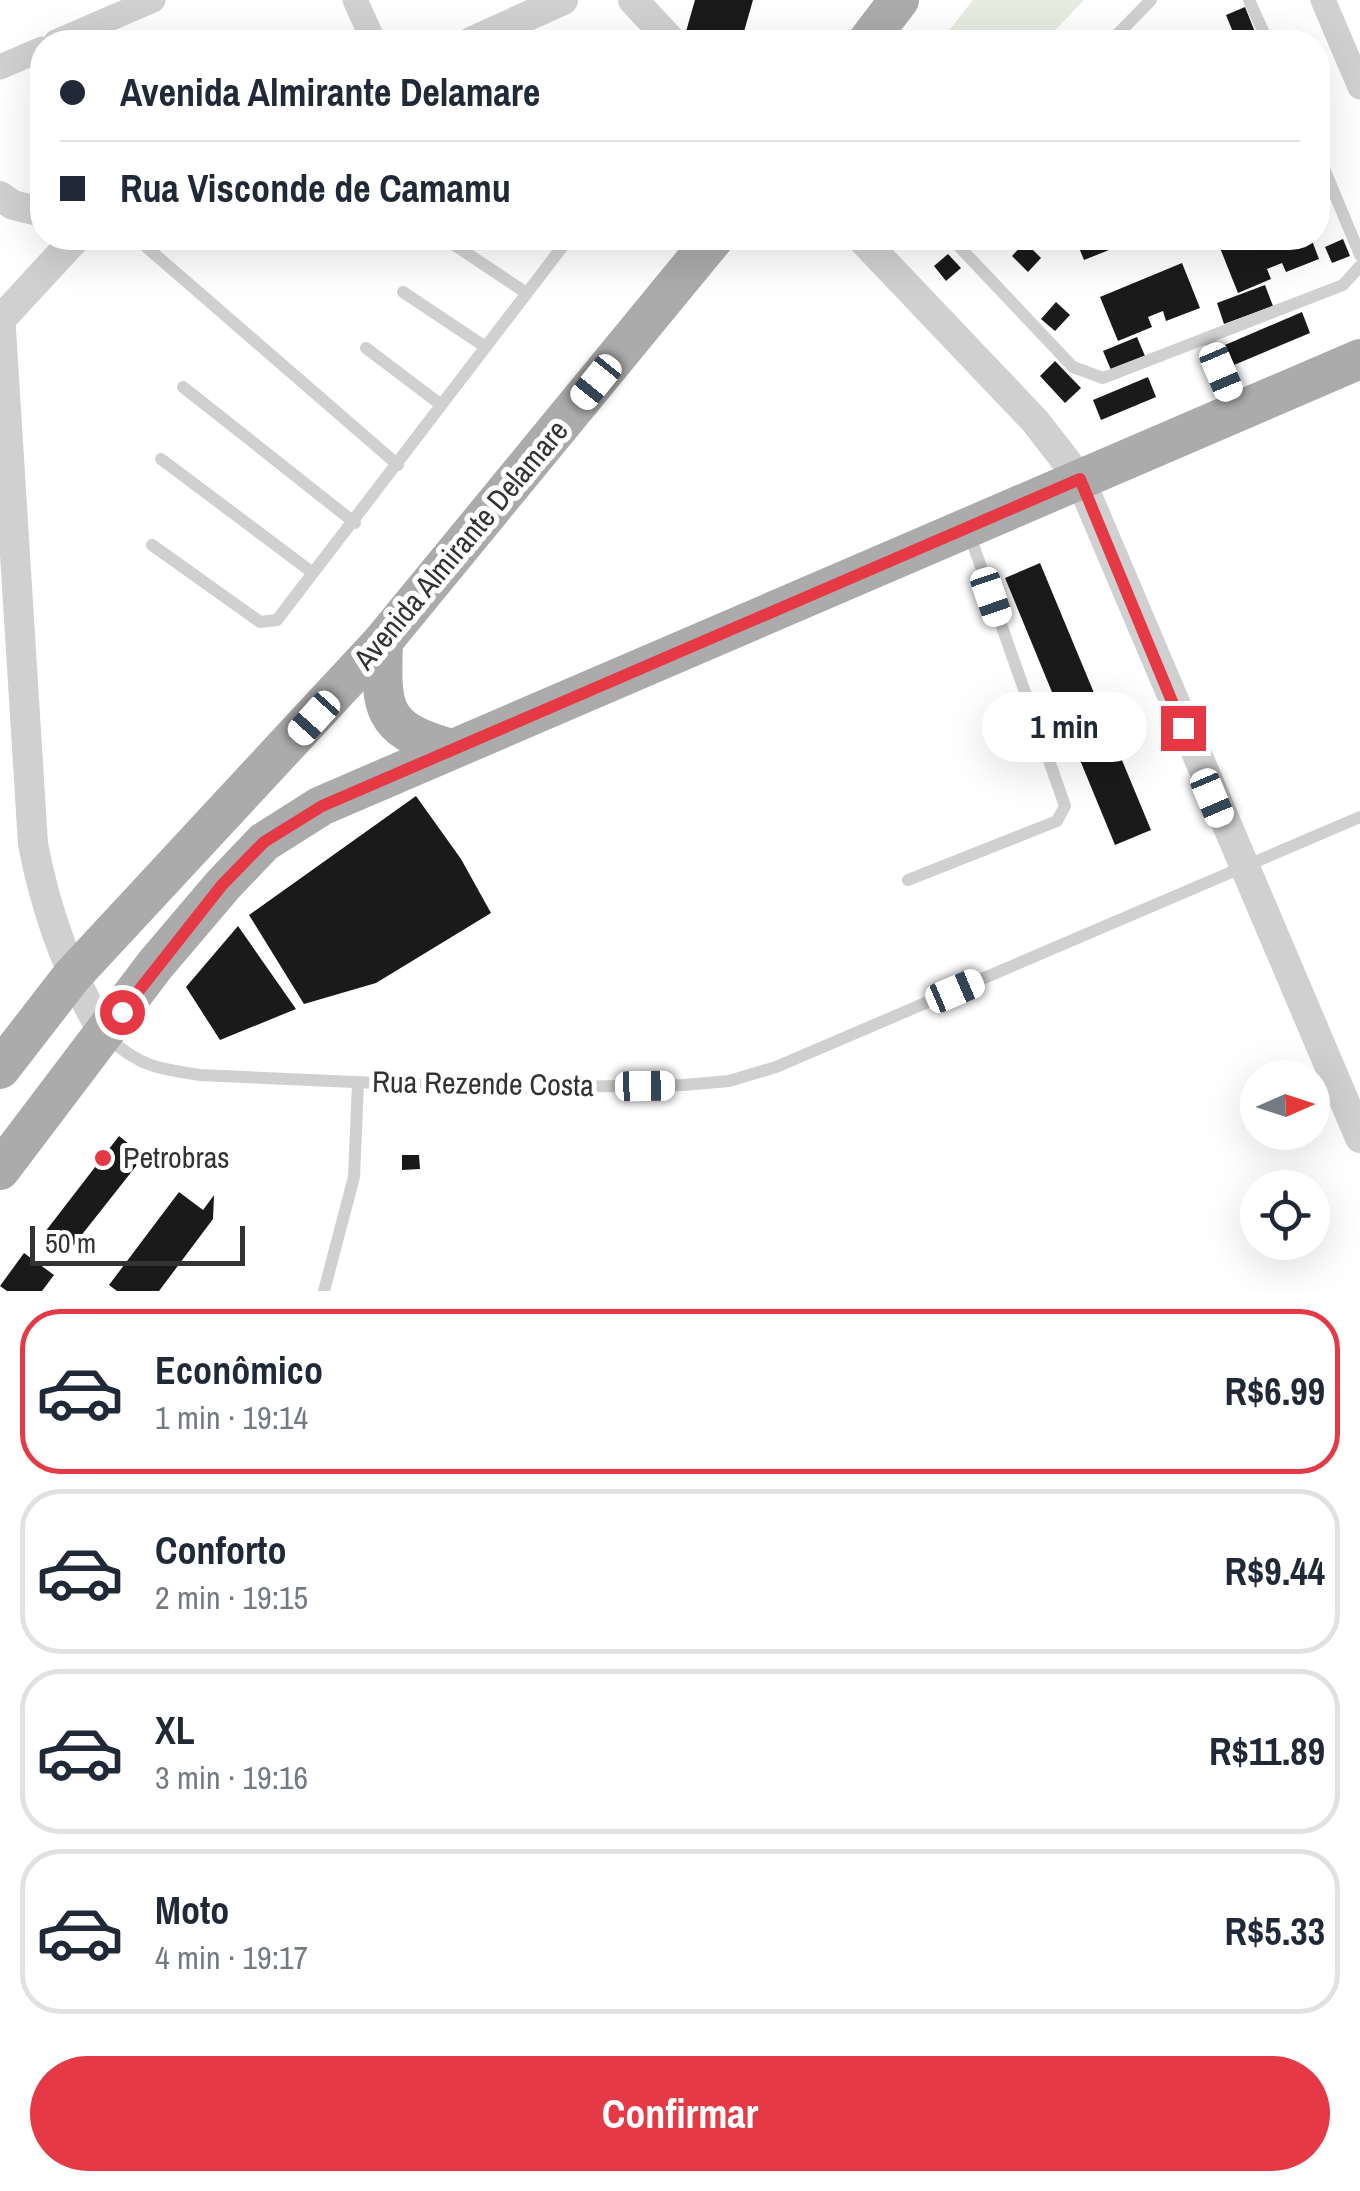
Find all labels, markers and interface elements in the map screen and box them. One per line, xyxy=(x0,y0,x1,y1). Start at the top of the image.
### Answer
text: Avenida Almirante Delamare xyxy=(120,67,540,118)
text: Rua Visconde de Camamu xyxy=(120,163,511,214)
car xyxy=(1195,339,1247,405)
car xyxy=(565,349,627,415)
street label: Avenida Almirante Delamare xyxy=(343,411,576,678)
car xyxy=(967,564,1015,630)
car xyxy=(283,686,345,750)
callout: 1 min xyxy=(983,693,1148,763)
text: 1 min xyxy=(1030,705,1099,748)
route end xyxy=(1161,706,1206,751)
car xyxy=(1186,765,1238,831)
car xyxy=(922,965,988,1017)
route start xyxy=(100,990,145,1035)
north arrow xyxy=(1240,1060,1330,1150)
map controls xyxy=(1240,1060,1330,1260)
street label: Rua Rezende Costa xyxy=(372,1061,594,1105)
car xyxy=(615,1070,675,1102)
place label: Petrobras xyxy=(123,1137,230,1177)
marker: Petrobras xyxy=(92,1147,114,1169)
button: locate xyxy=(1240,1170,1330,1260)
scale bar xyxy=(30,1221,245,1266)
text: 50 m xyxy=(45,1224,96,1262)
text: Econômico xyxy=(155,1345,323,1396)
icon: car xyxy=(35,1347,125,1437)
text: R$6.99 xyxy=(1225,1366,1325,1417)
text: 1 min · 19:14 xyxy=(155,1396,308,1439)
text: Conforto xyxy=(155,1525,287,1576)
icon: car xyxy=(35,1527,125,1617)
text: R$9.44 xyxy=(1225,1546,1325,1597)
text: 2 min · 19:15 xyxy=(155,1576,308,1619)
text: XL xyxy=(155,1705,195,1756)
icon: car xyxy=(35,1707,125,1797)
text: R$11.89 xyxy=(1209,1726,1325,1777)
text: 3 min · 19:16 xyxy=(155,1756,308,1799)
text: Moto xyxy=(155,1885,229,1936)
icon: car xyxy=(35,1887,125,1977)
text: R$5.33 xyxy=(1225,1906,1325,1957)
text: 4 min · 19:17 xyxy=(155,1936,308,1979)
button: Confirmar xyxy=(30,2056,1330,2171)

